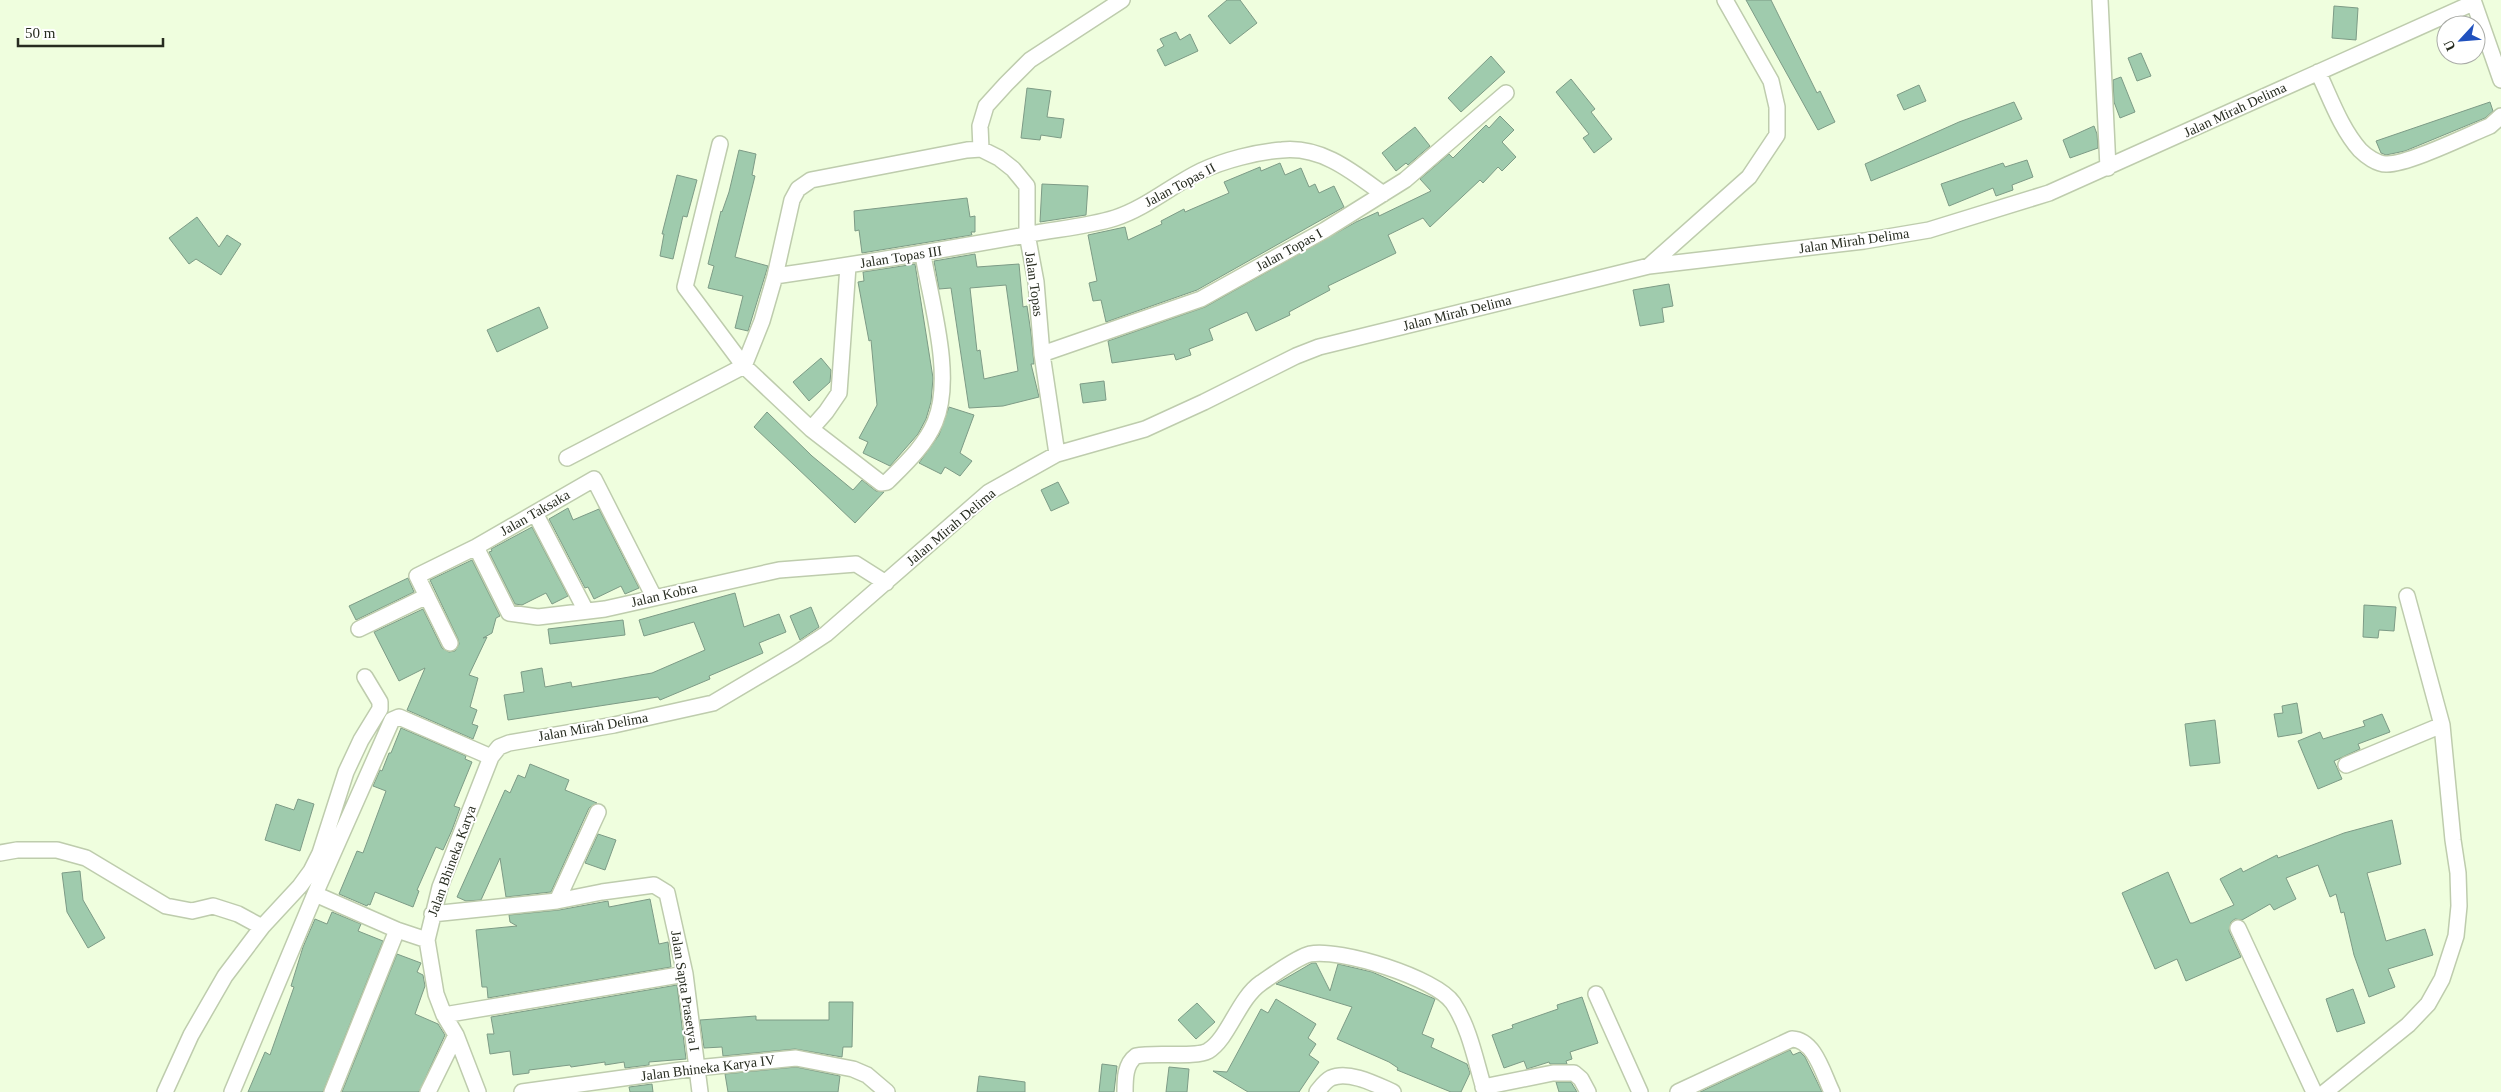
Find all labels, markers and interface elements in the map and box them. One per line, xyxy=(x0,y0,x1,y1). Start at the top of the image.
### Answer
scale bar xyxy=(18,15,162,47)
north arrow xyxy=(2436,15,2486,65)
text: 50 m xyxy=(25,25,56,41)
text: U xyxy=(2441,38,2459,53)
street label: Jalan Mirah Delima xyxy=(2181,79,2289,140)
street label: Jalan Topas II xyxy=(1142,160,1218,210)
street label: Jalan Topas I xyxy=(1253,225,1325,274)
street label: Jalan Mirah Delima xyxy=(1798,226,1911,256)
street label: Jalan Topas III xyxy=(859,243,943,271)
street label: Jalan Topas xyxy=(1022,251,1046,317)
street label: Jalan Mirah Delima xyxy=(1401,292,1514,334)
street label: Jalan Mirah Delima xyxy=(904,485,999,568)
street label: Jalan Taksaka xyxy=(498,487,573,539)
street label: Jalan Kobra xyxy=(630,580,699,610)
street label: Jalan Mirah Delima xyxy=(537,710,650,744)
street label: Jalan Bhineka Karya xyxy=(425,803,479,918)
street label: Jalan Sapta Prasetya I xyxy=(668,929,702,1053)
street label: Jalan Bhineka Karya IV xyxy=(640,1052,776,1084)

